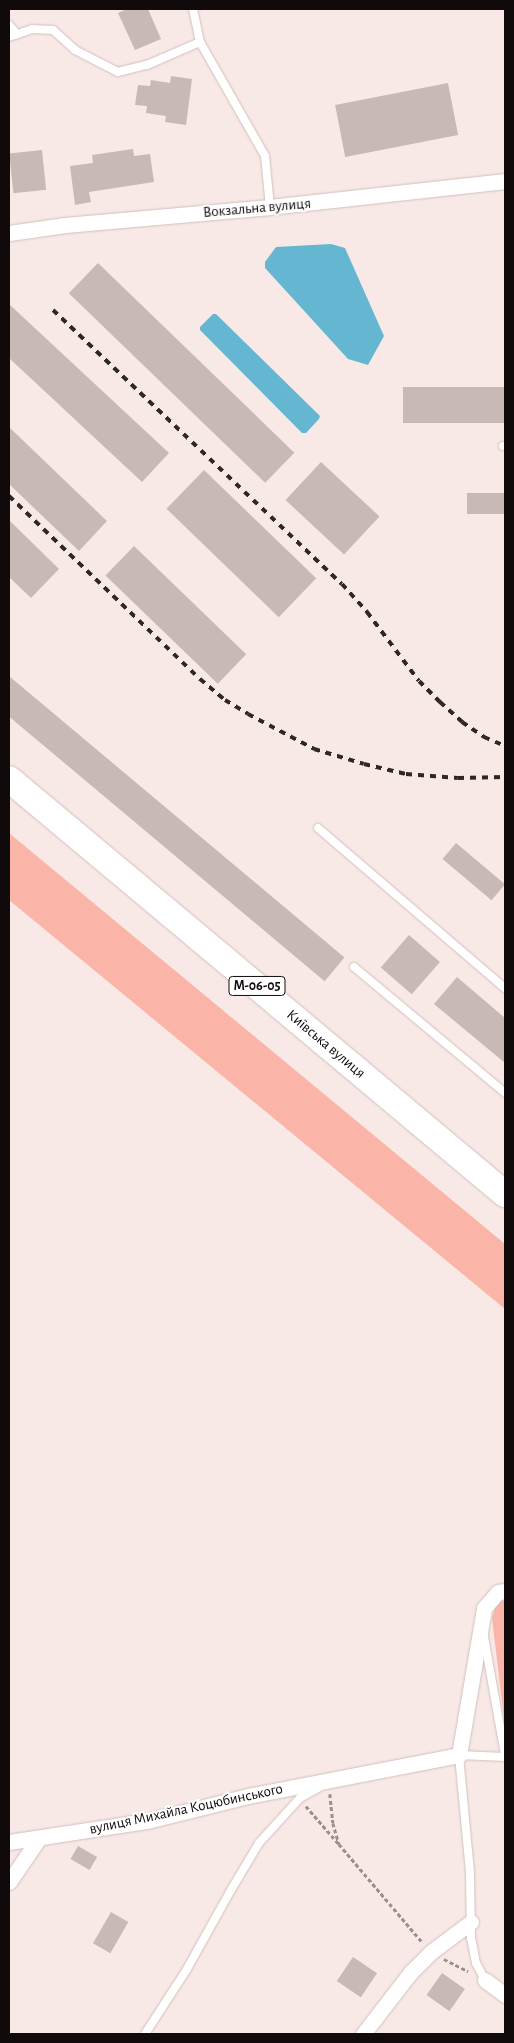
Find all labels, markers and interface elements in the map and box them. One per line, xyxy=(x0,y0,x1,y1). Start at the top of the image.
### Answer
street label: Вокзальна вулиця xyxy=(202,194,312,222)
road number: М-06-05 xyxy=(228,974,286,998)
street label: Київська вулиця xyxy=(283,1006,369,1082)
street label: вулиця Михайла Коцюбинського xyxy=(88,1780,284,1838)

